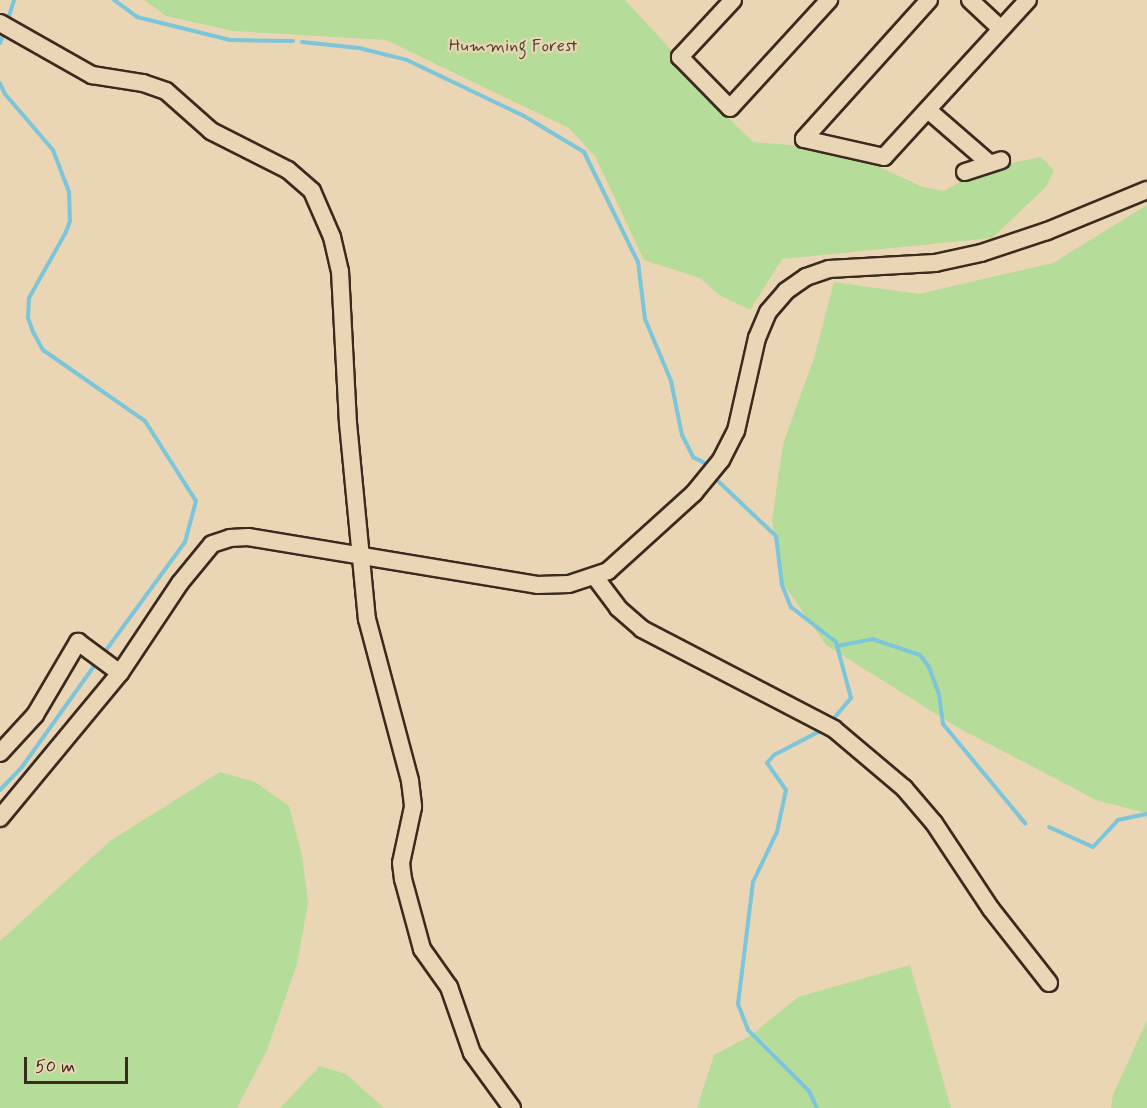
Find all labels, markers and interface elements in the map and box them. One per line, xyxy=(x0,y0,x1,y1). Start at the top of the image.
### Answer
park label: Humming Forest xyxy=(449,35,577,57)
scale bar xyxy=(27,1045,130,1083)
text: 50 m xyxy=(35,1055,75,1079)

